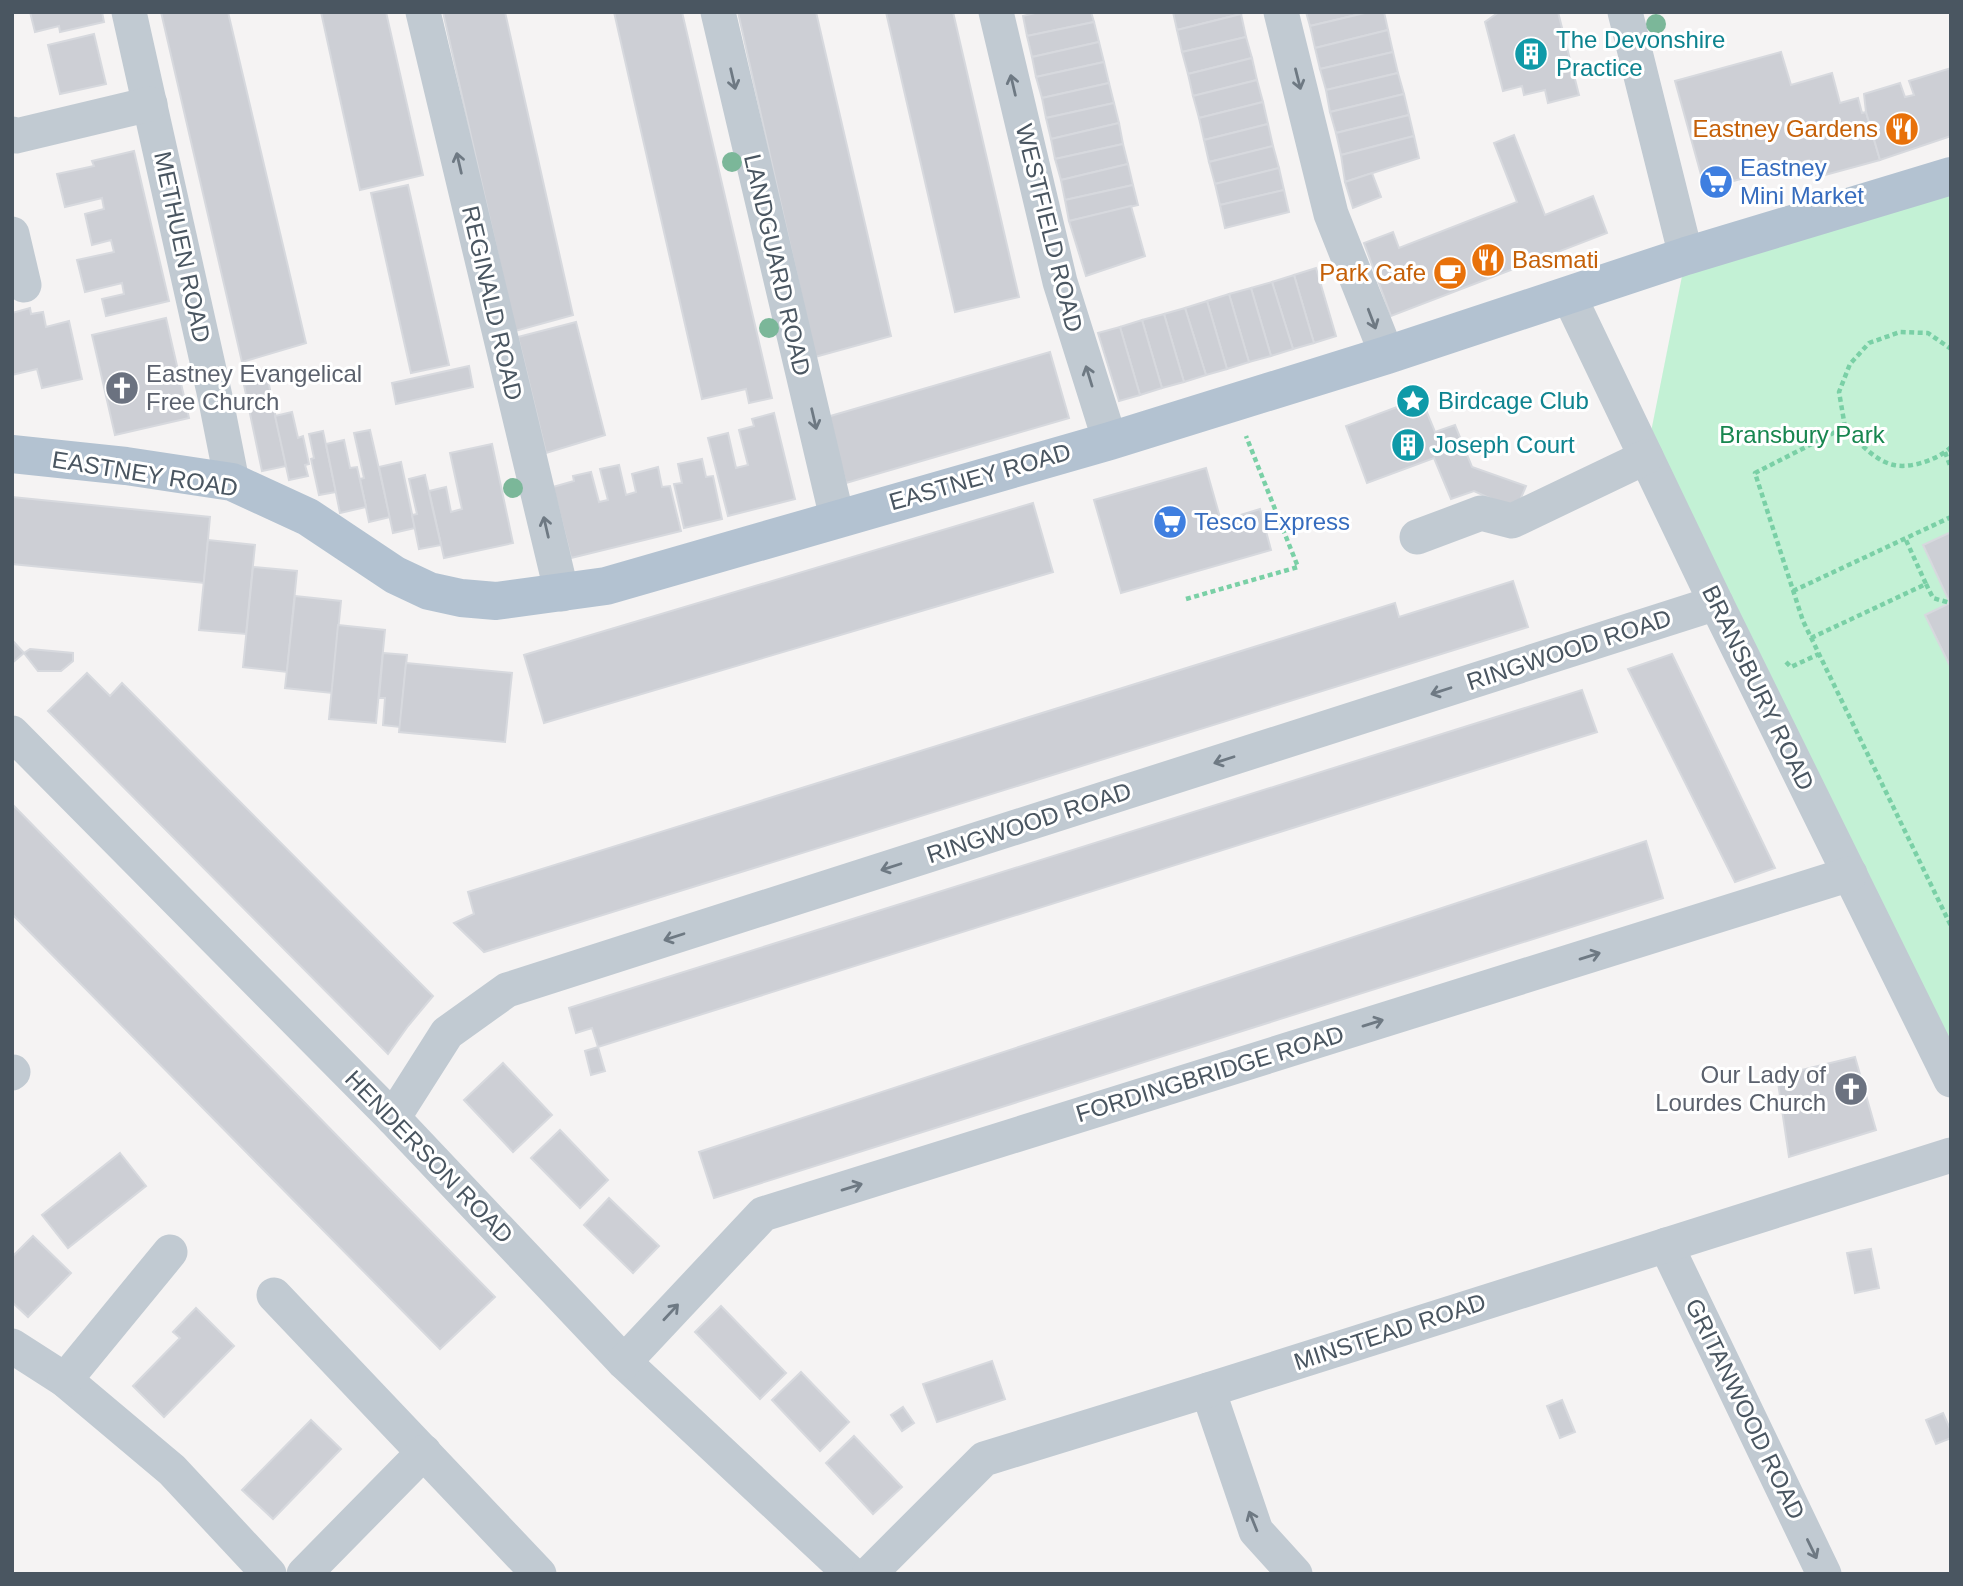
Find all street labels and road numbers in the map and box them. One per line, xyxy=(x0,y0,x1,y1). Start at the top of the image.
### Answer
street label: WESTFIELD ROAD xyxy=(1011,121,1088,335)
street label: METHUEN ROAD xyxy=(149,149,216,345)
street label: LANDGUARD ROAD xyxy=(739,151,816,378)
street label: REGINALD ROAD xyxy=(457,203,528,403)
street label: EASTNEY ROAD xyxy=(886,438,1074,515)
street label: EASTNEY ROAD xyxy=(50,445,240,502)
street label: BRANSBURY ROAD xyxy=(1697,581,1820,795)
street label: RINGWOOD ROAD xyxy=(1463,604,1674,695)
street label: RINGWOOD ROAD xyxy=(923,777,1134,868)
street label: FORDINGBRIDGE ROAD xyxy=(1073,1020,1347,1127)
street label: HENDERSON ROAD xyxy=(340,1065,519,1249)
street label: MINSTEAD ROAD xyxy=(1291,1288,1489,1375)
street label: GRITANWOOD ROAD xyxy=(1680,1294,1811,1524)

